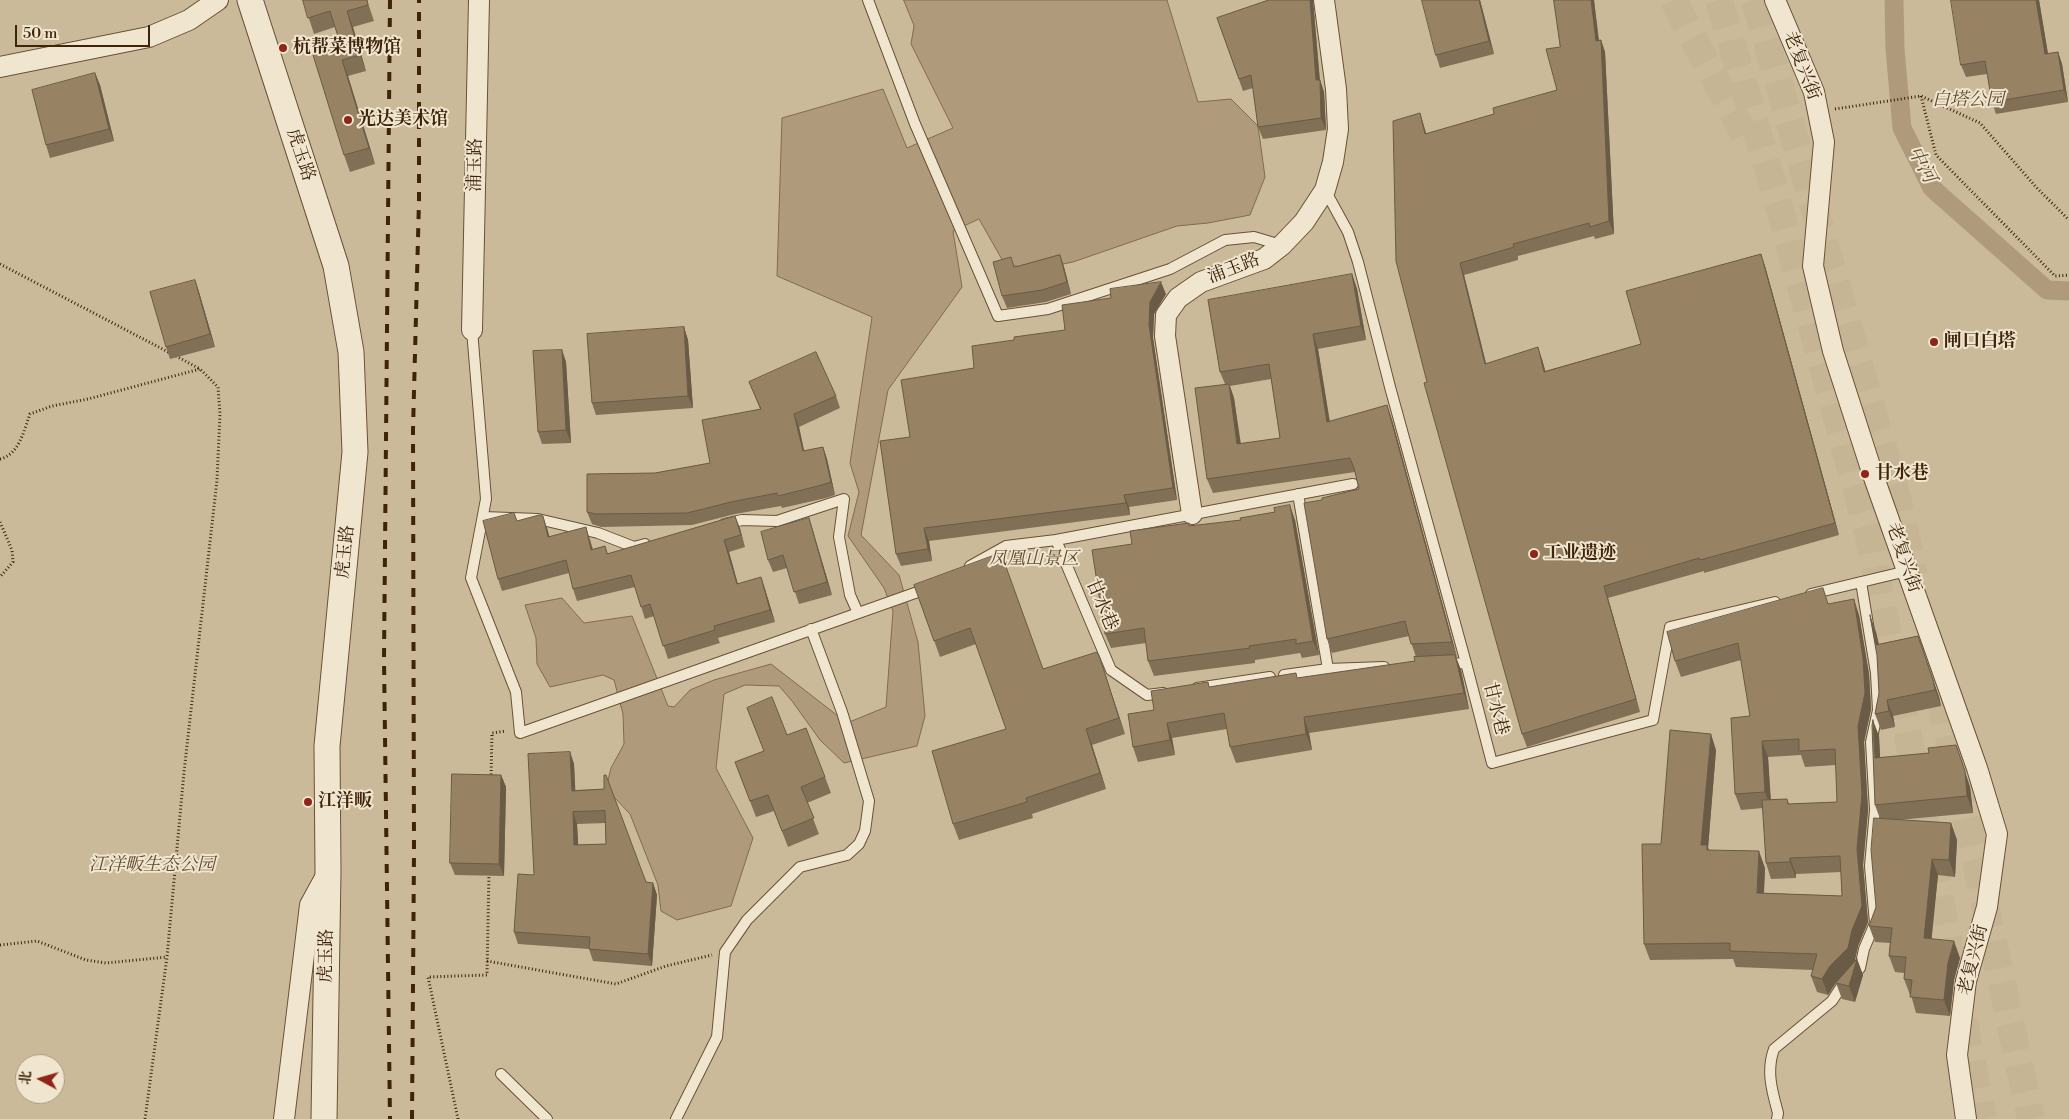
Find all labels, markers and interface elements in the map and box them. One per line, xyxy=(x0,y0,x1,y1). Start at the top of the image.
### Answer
scale bar xyxy=(18,15,152,47)
text: 50 m xyxy=(23,24,57,43)
street label: 老复兴街 xyxy=(1778,29,1824,103)
place label: 杭帮菜博物馆 xyxy=(293,37,401,59)
marker: 杭帮菜博物馆 xyxy=(277,42,289,54)
park label: 白塔公园 xyxy=(1932,90,2004,112)
place label: 光达美术馆 xyxy=(358,109,448,131)
marker: 光达美术馆 xyxy=(342,114,354,126)
street label: 虎玉路 xyxy=(281,126,319,184)
street label: 浦玉路 xyxy=(465,138,487,192)
water label: 中河 xyxy=(1902,143,1940,187)
street label: 浦玉路 xyxy=(1205,249,1263,289)
place label: 闸口白塔 xyxy=(1944,331,2016,353)
marker: 闸口白塔 xyxy=(1928,336,1940,348)
place label: 甘水巷 xyxy=(1875,463,1929,485)
marker: 甘水巷 xyxy=(1859,468,1871,480)
street label: 老复兴街 xyxy=(1881,520,1925,596)
street label: 虎玉路 xyxy=(332,524,360,580)
place label: 工业遗迹 xyxy=(1544,543,1616,565)
marker: 工业遗迹 xyxy=(1528,548,1540,560)
park label: 凤凰山景区 xyxy=(989,549,1079,571)
street label: 甘水巷 xyxy=(1081,576,1121,634)
street label: 甘水巷 xyxy=(1478,680,1512,738)
place label: 江洋畈 xyxy=(318,791,372,813)
marker: 江洋畈 xyxy=(302,796,314,808)
park label: 江洋畈生态公园 xyxy=(89,855,215,877)
street label: 老复兴街 xyxy=(1955,922,1993,998)
street label: 虎玉路 xyxy=(316,929,338,983)
north arrow xyxy=(15,1054,65,1104)
text: 北 xyxy=(16,1070,36,1085)

